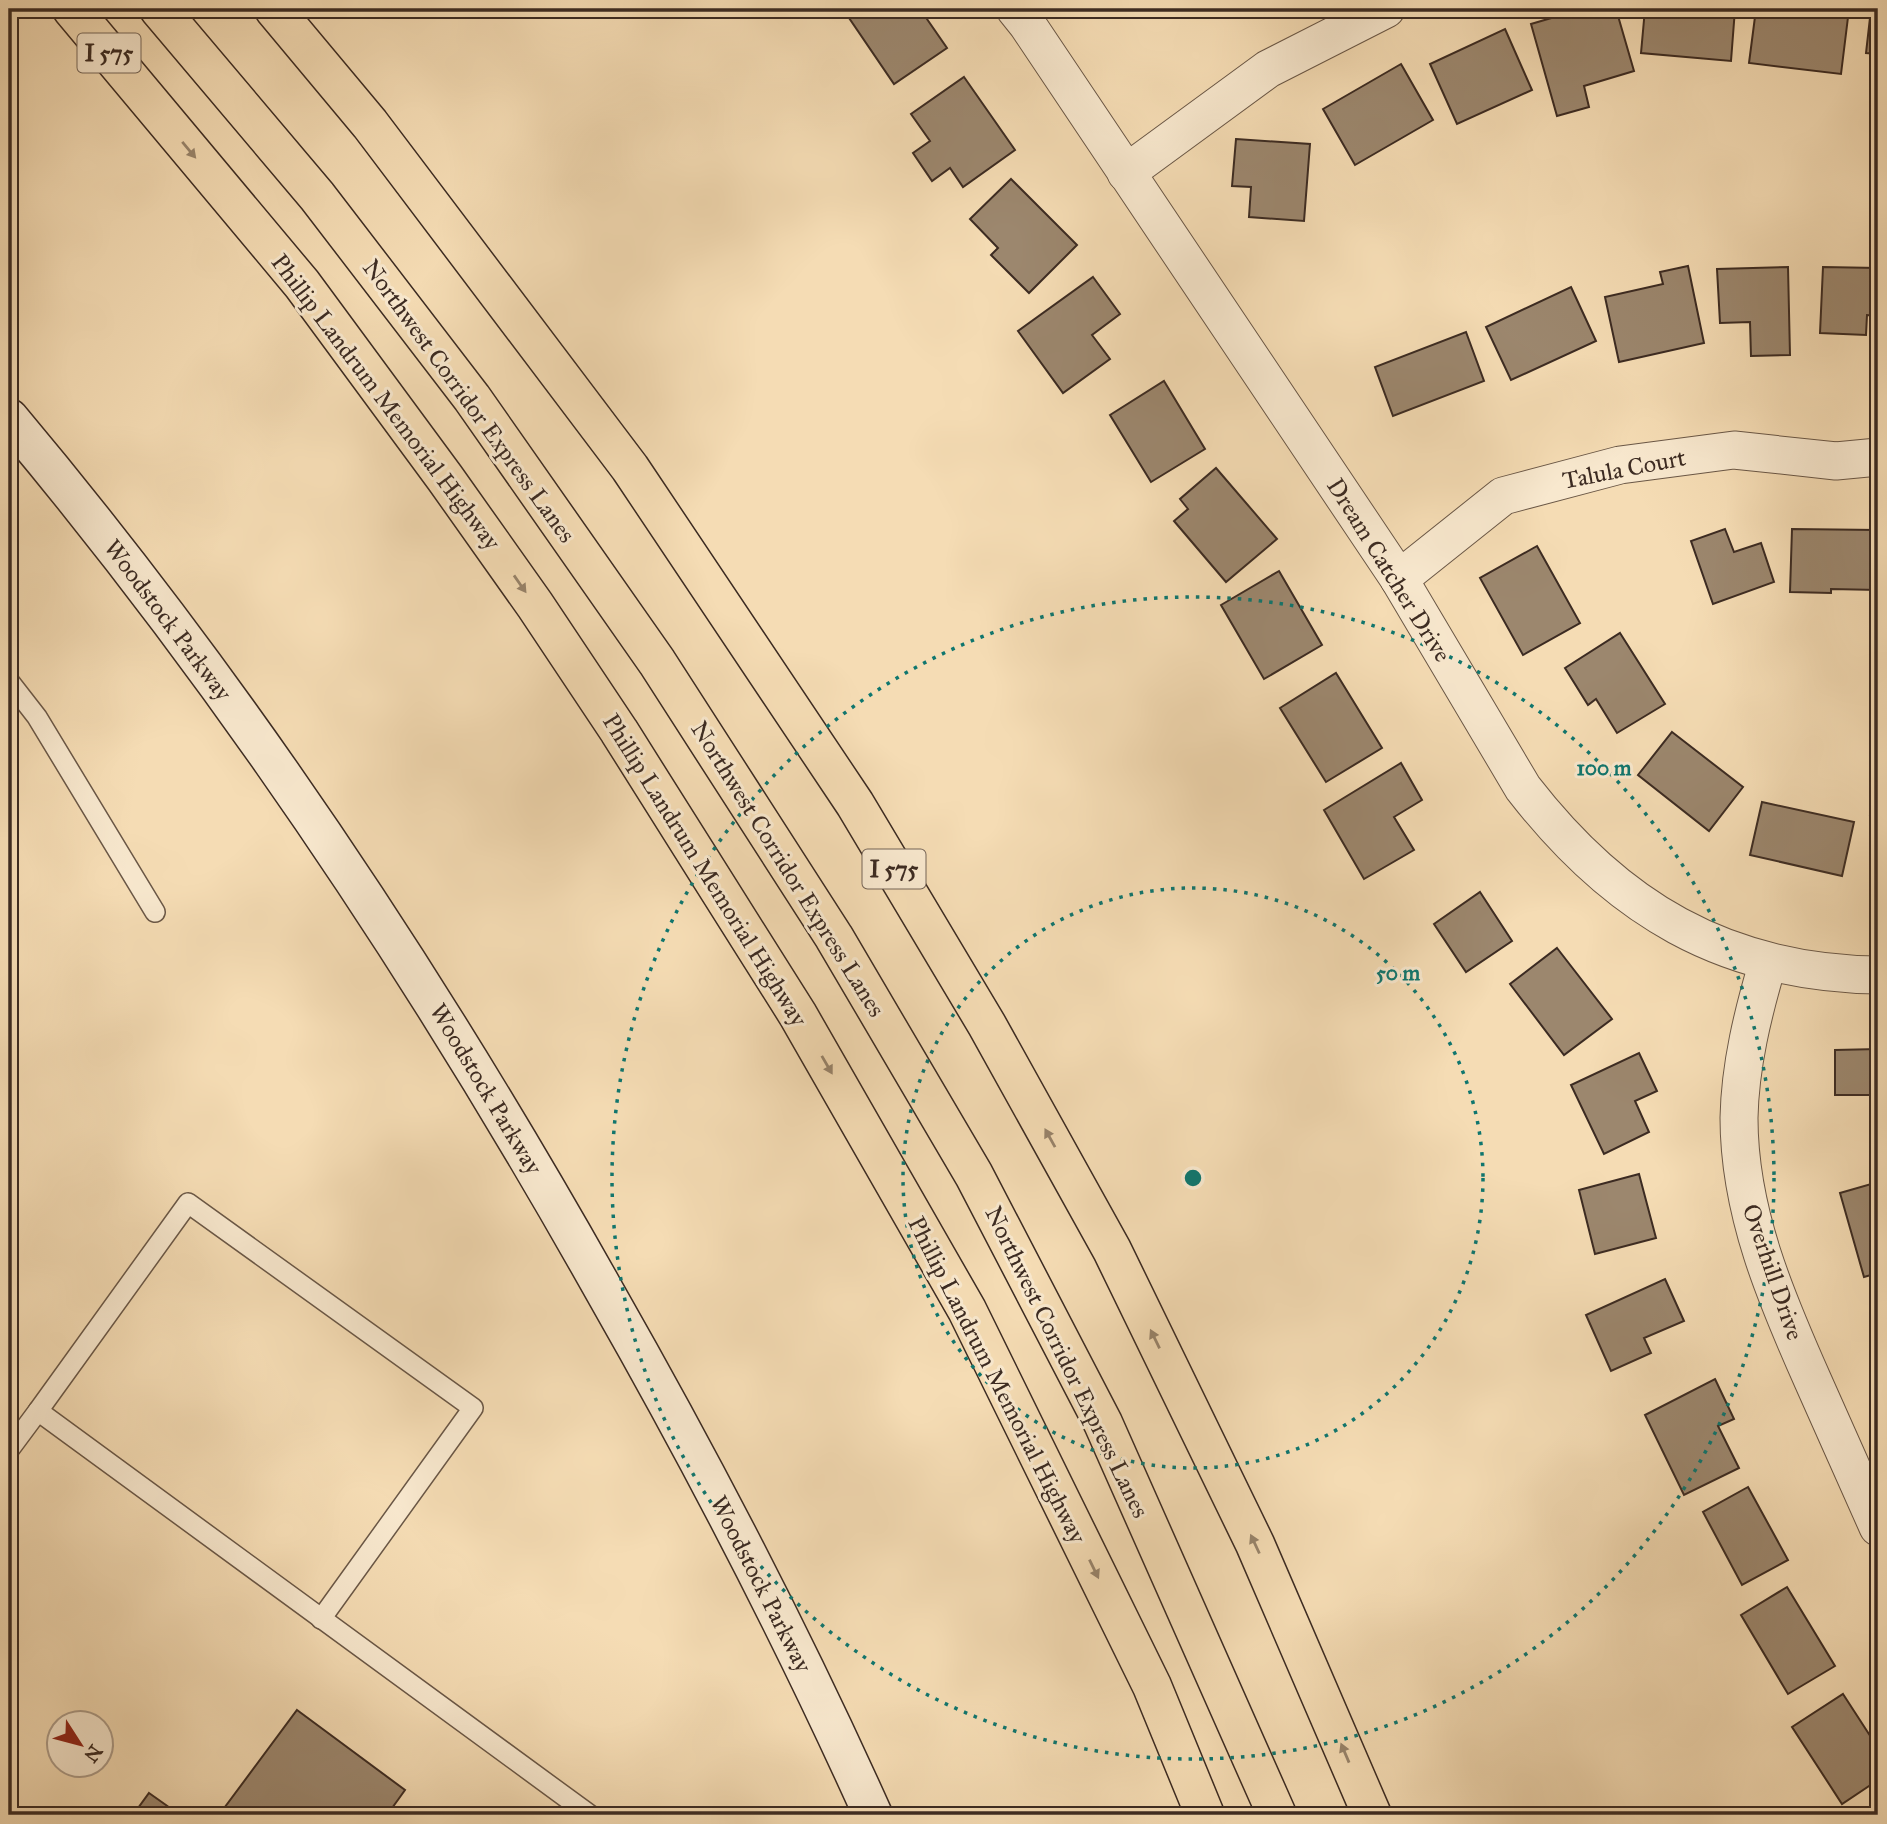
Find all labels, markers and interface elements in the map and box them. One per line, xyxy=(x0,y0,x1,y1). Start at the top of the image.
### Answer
road number: I 575 xyxy=(78,34,140,72)
one-way arrow xyxy=(181,142,196,159)
street label: Phillip Landrum Memorial Highway xyxy=(265,248,508,557)
street label: Northwest Corridor Express Lanes xyxy=(356,253,582,549)
street label: Talula Court xyxy=(1560,442,1689,496)
street label: Dream Catcher Drive xyxy=(1320,472,1458,668)
street label: Woodstock Parkway xyxy=(97,533,239,707)
one-way arrow xyxy=(513,575,527,593)
street label: Phillip Landrum Memorial Highway xyxy=(596,708,814,1033)
street label: Northwest Corridor Express Lanes xyxy=(684,716,892,1022)
text: 100 m xyxy=(1577,755,1632,781)
road number: I 575 xyxy=(862,849,926,888)
text: 50 m xyxy=(1376,960,1420,986)
street label: Woodstock Parkway xyxy=(423,998,549,1181)
one-way arrow xyxy=(821,1056,833,1075)
one-way arrow xyxy=(1044,1128,1056,1148)
centre of rings xyxy=(1181,1166,1205,1190)
street label: Overhill Drive xyxy=(1736,1200,1810,1344)
street label: Northwest Corridor Express Lanes xyxy=(978,1201,1156,1523)
street label: Phillip Landrum Memorial Highway xyxy=(901,1211,1093,1549)
one-way arrow xyxy=(1150,1329,1161,1349)
street label: Woodstock Parkway xyxy=(703,1491,819,1678)
one-way arrow xyxy=(1249,1534,1260,1554)
one-way arrow xyxy=(1089,1559,1100,1579)
north arrow xyxy=(46,1708,116,1778)
text: N xyxy=(79,1740,107,1767)
one-way arrow xyxy=(1339,1742,1350,1763)

